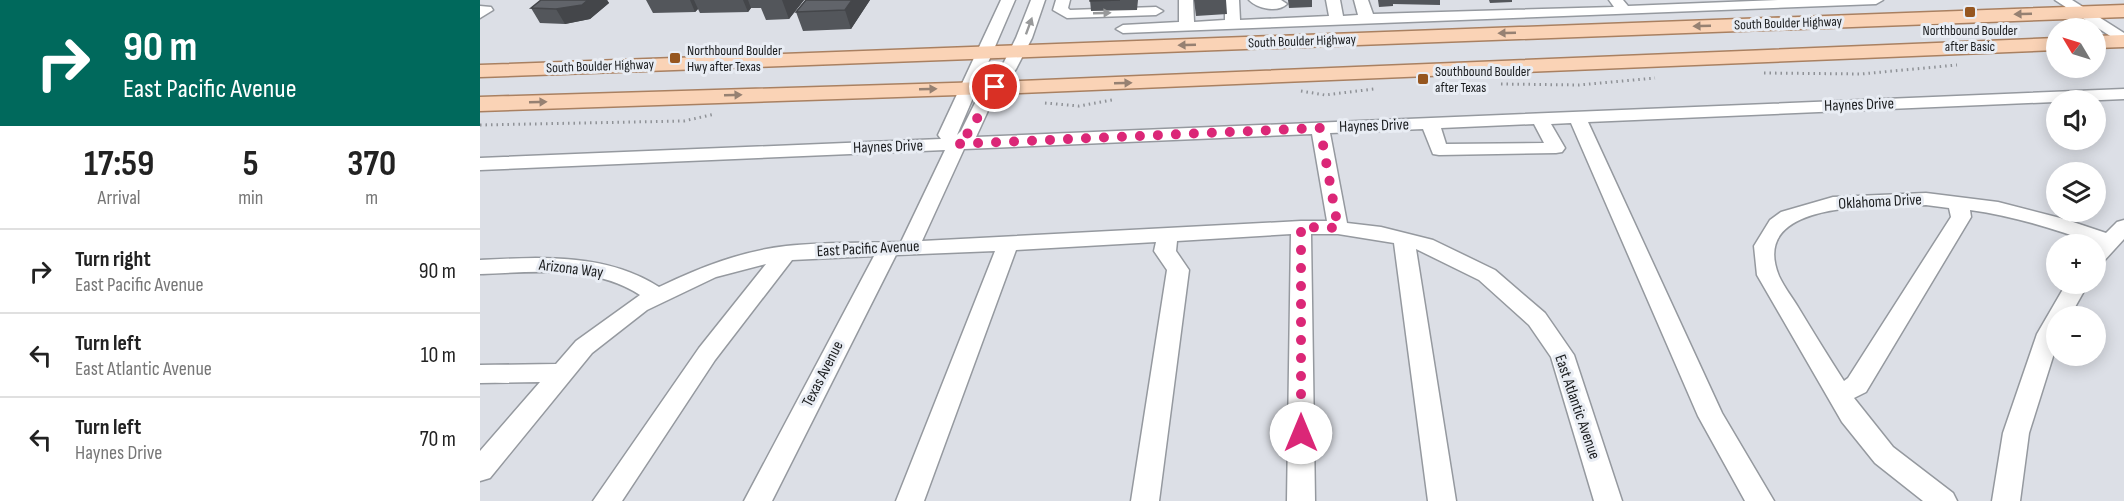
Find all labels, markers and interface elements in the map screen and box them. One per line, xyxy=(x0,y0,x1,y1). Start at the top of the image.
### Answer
marker: Northbound Boulder after Basic xyxy=(1963,5,1977,19)
one-way arrow xyxy=(1092,8,1111,18)
one-way arrow xyxy=(2013,10,2032,19)
street label: South Boulder Highway xyxy=(1734,13,1843,33)
one-way arrow xyxy=(1024,17,1034,35)
north arrow xyxy=(2046,18,2106,78)
map controls xyxy=(2046,18,2106,366)
text: 90 m xyxy=(123,22,197,73)
one-way arrow xyxy=(1693,22,1712,31)
place label: Northbound Boulder after Basic xyxy=(1923,22,2017,55)
icon: right xyxy=(24,24,102,102)
one-way arrow xyxy=(1498,29,1517,38)
street label: South Boulder Highway xyxy=(1248,31,1357,51)
one-way arrow xyxy=(1177,41,1196,50)
place label: Northbound Boulder Hwy after Texas xyxy=(687,42,782,75)
marker: Northbound Boulder Hwy after Texas xyxy=(668,51,682,65)
street label: South Boulder Highway xyxy=(546,56,655,76)
pin xyxy=(969,61,1020,112)
place label: Southbound Boulder after Texas xyxy=(1435,63,1530,96)
icon: arrive xyxy=(978,70,1011,103)
marker: Southbound Boulder after Texas xyxy=(1416,72,1430,86)
text: East Pacific Avenue xyxy=(123,73,297,105)
one-way arrow xyxy=(1114,78,1133,87)
one-way arrow xyxy=(919,84,938,93)
one-way arrow xyxy=(724,90,743,100)
button: sound xyxy=(2046,90,2106,150)
street label: Haynes Drive xyxy=(1824,94,1894,116)
one-way arrow xyxy=(529,97,548,106)
street label: Haynes Drive xyxy=(1339,115,1409,137)
street label: Haynes Drive xyxy=(853,136,923,158)
text: 17:59 xyxy=(84,143,154,186)
text: 5 xyxy=(243,143,259,186)
text: 370 xyxy=(347,143,396,186)
button: layers xyxy=(2046,162,2106,222)
text: Arrival xyxy=(98,186,141,210)
text: min xyxy=(238,186,263,210)
text: m xyxy=(365,186,378,210)
street label: Oklahoma Drive xyxy=(1838,190,1922,214)
button: + xyxy=(2046,234,2106,294)
street label: East Pacific Avenue xyxy=(816,237,920,261)
text: Turn right xyxy=(75,246,151,273)
icon: right xyxy=(24,255,57,288)
street label: Arizona Way xyxy=(537,256,604,282)
text: 90 m xyxy=(419,258,456,285)
text: East Pacific Avenue xyxy=(75,273,204,297)
button: − xyxy=(2046,306,2106,366)
text: Turn left xyxy=(75,330,141,357)
street label: Texas Avenue xyxy=(798,338,848,410)
icon: left xyxy=(24,339,57,372)
text: 10 m xyxy=(421,342,456,369)
street label: East Atlantic Avenue xyxy=(1550,352,1604,462)
text: East Atlantic Avenue xyxy=(75,357,212,381)
position arrow xyxy=(1269,401,1333,465)
text: Turn left xyxy=(75,414,141,441)
icon: left xyxy=(24,423,57,456)
text: 70 m xyxy=(420,426,456,453)
text: Haynes Drive xyxy=(75,441,162,465)

